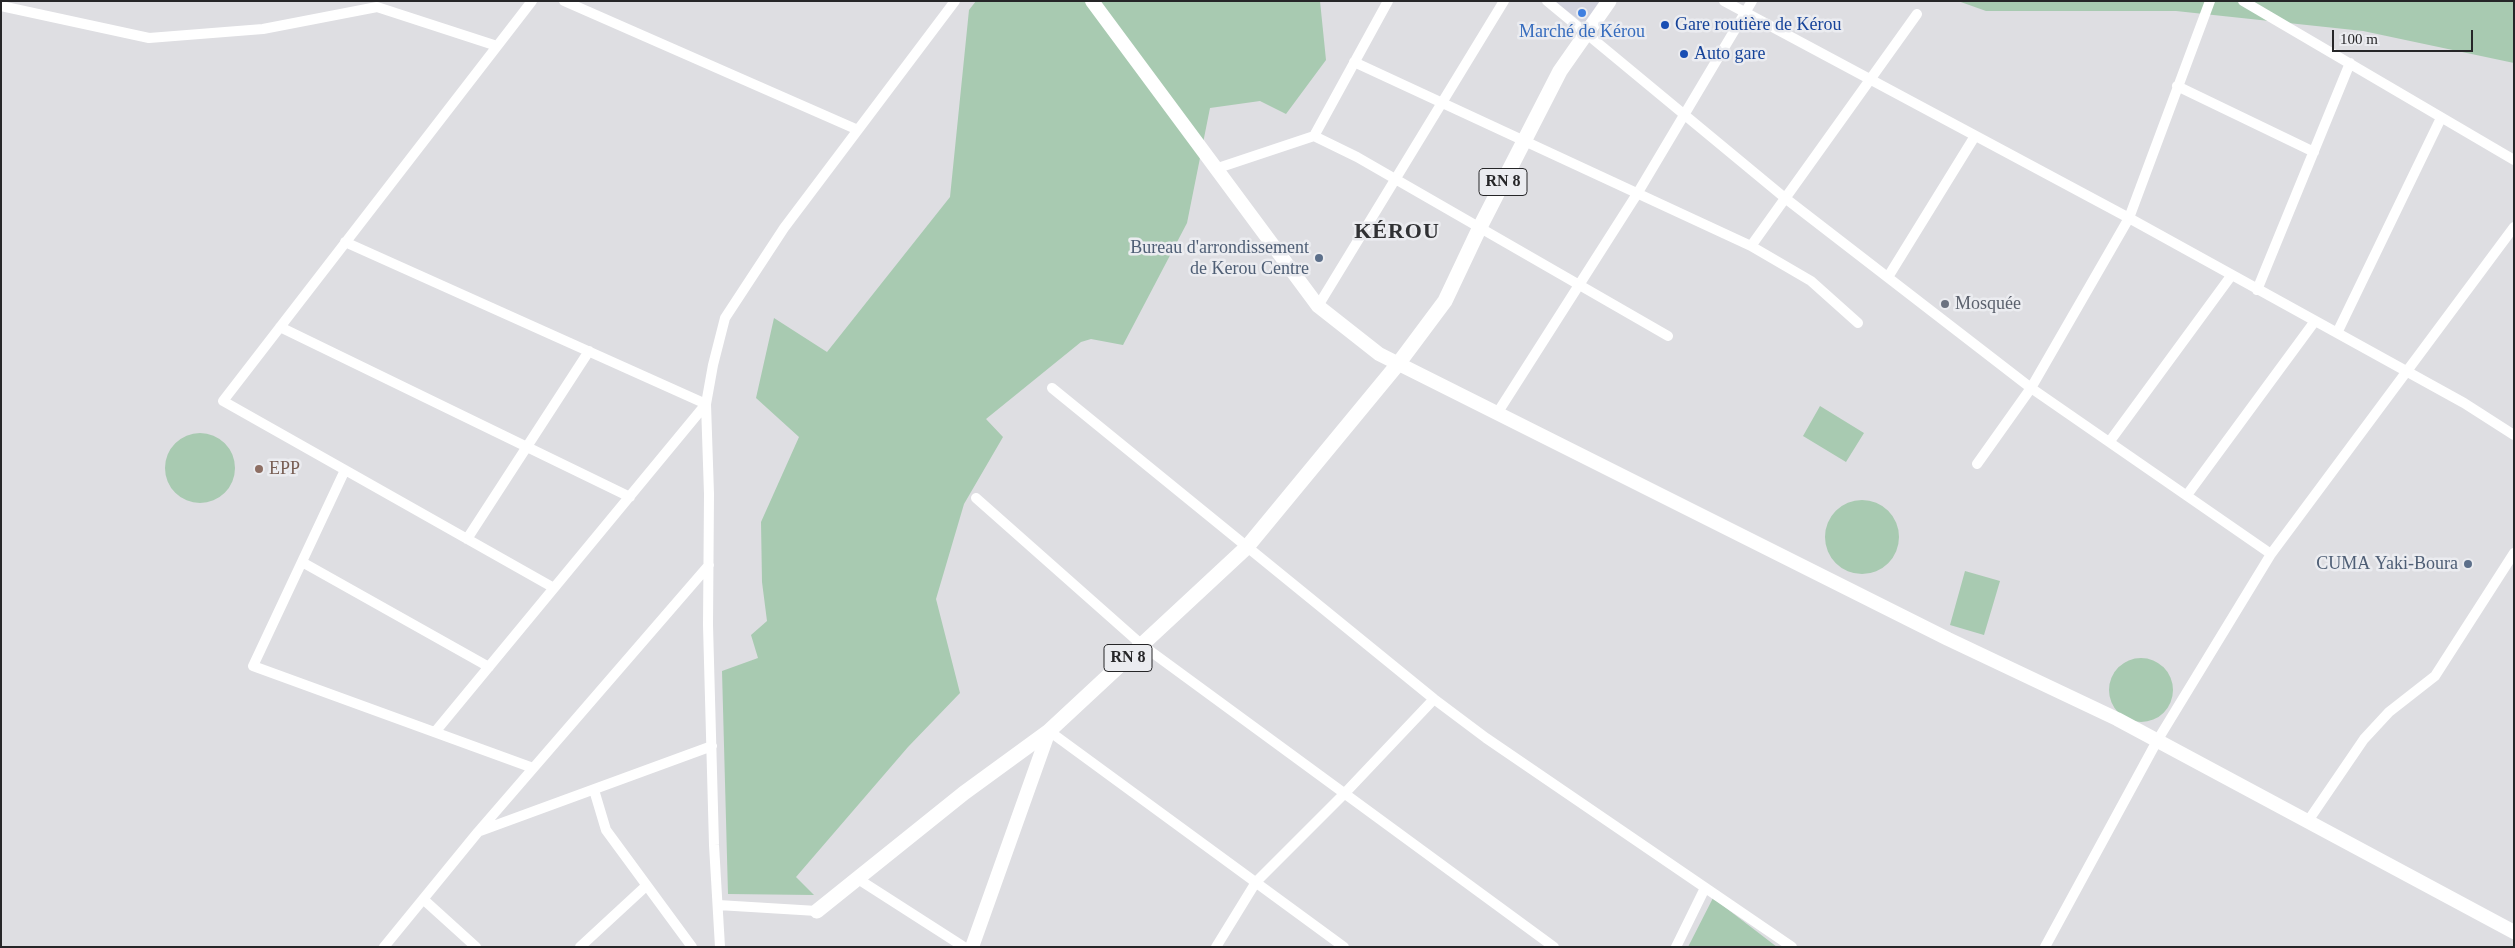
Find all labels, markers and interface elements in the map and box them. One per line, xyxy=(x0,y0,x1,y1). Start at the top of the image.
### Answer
marker: Marché de Kérou xyxy=(1576,7,1588,19)
place label: Gare routière de Kérou xyxy=(1675,14,1841,36)
marker: Gare routière de Kérou xyxy=(1659,19,1671,31)
scale bar xyxy=(2335,20,2476,52)
place label: Marché de Kérou xyxy=(1519,21,1645,43)
text: 100 m xyxy=(2340,31,2378,47)
place label: Auto gare xyxy=(1694,43,1765,65)
marker: Auto gare xyxy=(1678,48,1690,60)
road number: RN 8 xyxy=(1479,168,1527,196)
district label: KÉROU xyxy=(1354,219,1440,245)
place label: Bureau d'arrondissement de Kerou Centre xyxy=(1130,237,1309,280)
marker: Bureau d'arrondissement de Kerou Centre xyxy=(1313,252,1325,264)
place label: Mosquée xyxy=(1955,293,2021,315)
marker: Mosquée xyxy=(1939,298,1951,310)
place label: EPP xyxy=(269,458,300,480)
marker: EPP xyxy=(253,463,265,475)
place label: CUMA Yaki-Boura xyxy=(2316,553,2458,575)
marker: CUMA Yaki-Boura xyxy=(2462,558,2474,570)
road number: RN 8 xyxy=(1104,644,1152,671)

